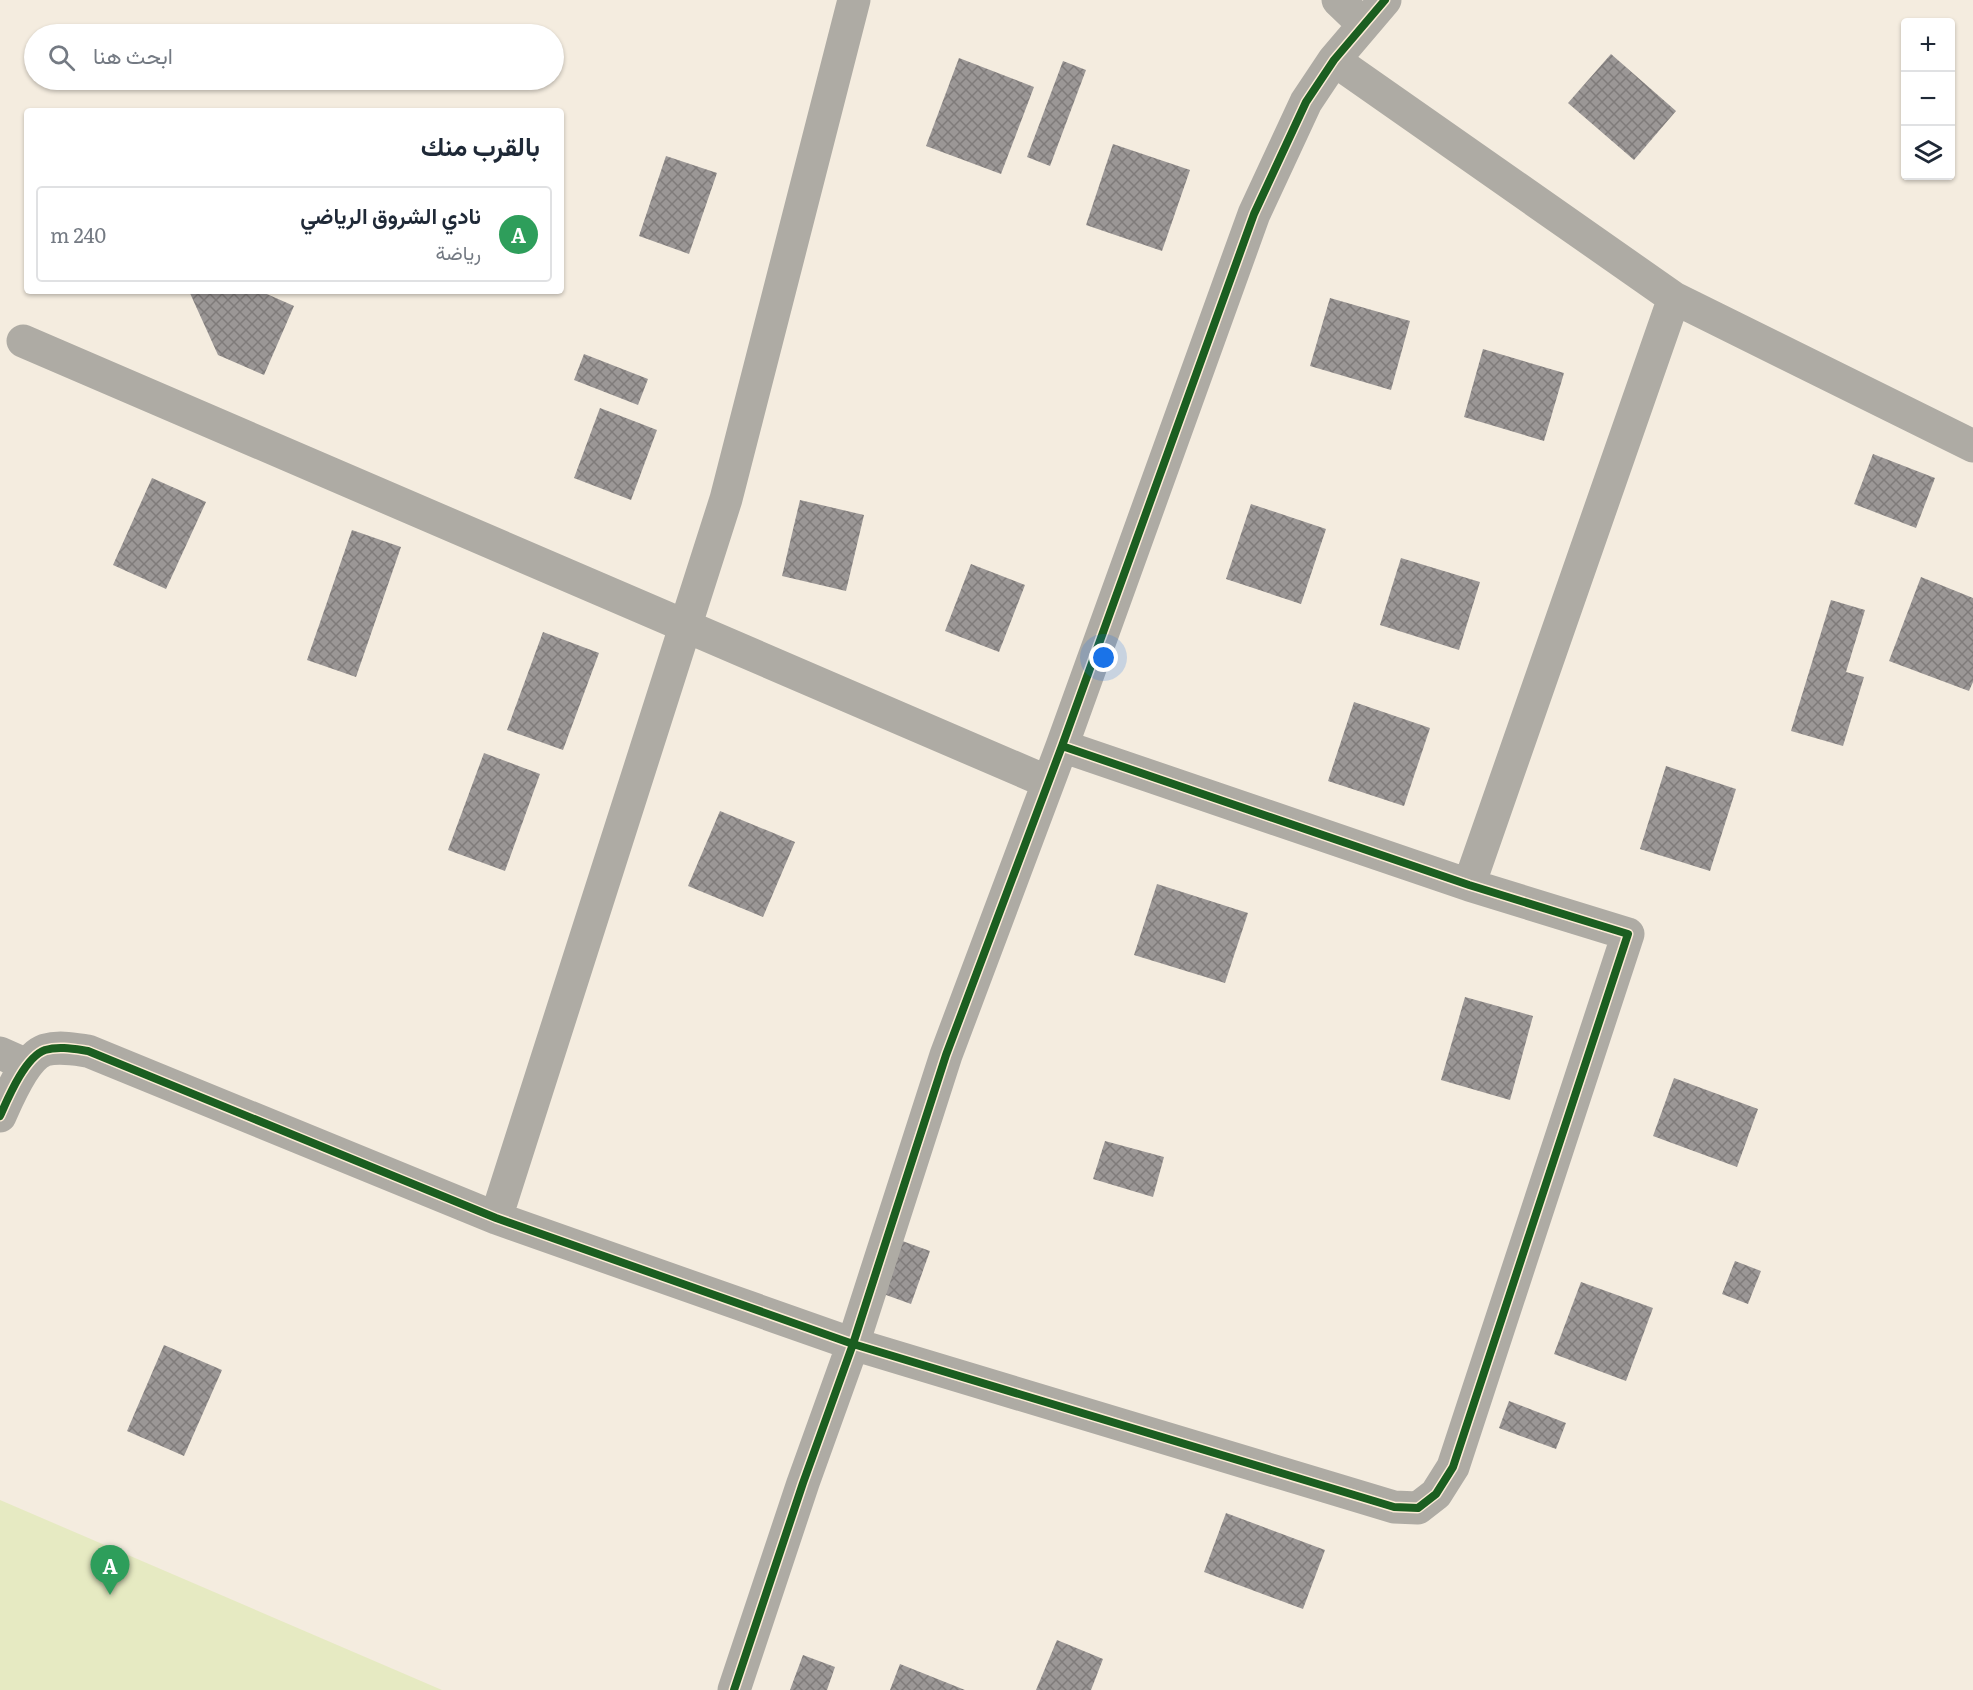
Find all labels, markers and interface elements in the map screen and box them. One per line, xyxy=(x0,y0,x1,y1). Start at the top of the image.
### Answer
map controls xyxy=(1901,18,1955,180)
button: + xyxy=(1901,18,1955,72)
search box xyxy=(24,24,564,90)
text: ابحث هنا xyxy=(93,38,173,71)
icon: search xyxy=(45,41,78,74)
button: − xyxy=(1901,72,1955,126)
text: بالقرب منك xyxy=(421,125,540,164)
button: layers xyxy=(1901,126,1955,180)
text: نادي الشروق الرياضي xyxy=(300,198,481,231)
text: 240 m xyxy=(50,219,106,249)
text: A xyxy=(511,219,526,249)
text: رياضة xyxy=(436,236,481,266)
your location xyxy=(1089,643,1118,672)
pin: A xyxy=(90,1546,130,1595)

